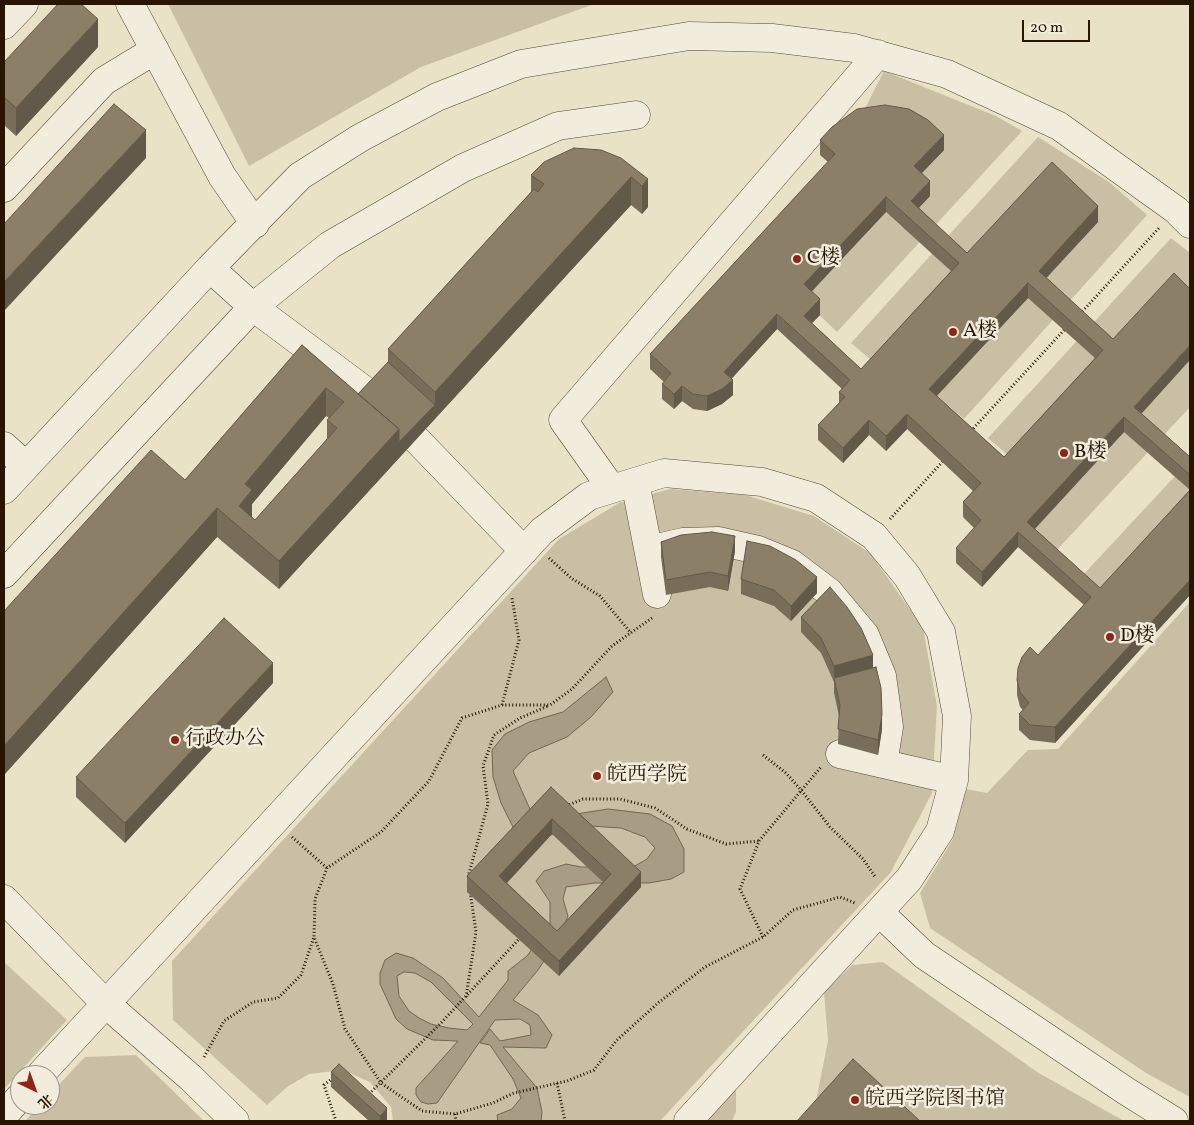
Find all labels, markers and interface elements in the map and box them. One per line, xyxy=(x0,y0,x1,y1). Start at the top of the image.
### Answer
scale bar xyxy=(1024,10,1092,42)
text: 20 m xyxy=(1030,18,1063,39)
place label: C楼 xyxy=(807,247,840,271)
marker: C楼 xyxy=(791,253,803,265)
place label: A楼 xyxy=(963,320,997,344)
marker: A楼 xyxy=(947,326,959,338)
place label: B楼 xyxy=(1074,441,1106,465)
marker: B楼 xyxy=(1058,447,1070,459)
place label: D楼 xyxy=(1120,625,1155,649)
marker: D楼 xyxy=(1104,631,1116,643)
place label: 行政办公 xyxy=(185,728,265,752)
marker: 行政办公 xyxy=(169,734,181,746)
place label: 皖西学院 xyxy=(607,764,687,788)
marker: 皖西学院 xyxy=(591,770,603,782)
north arrow xyxy=(10,1065,60,1115)
place label: 皖西学院图书馆 xyxy=(865,1088,1005,1112)
text: 北 xyxy=(33,1089,56,1113)
marker: 皖西学院图书馆 xyxy=(849,1094,861,1106)

